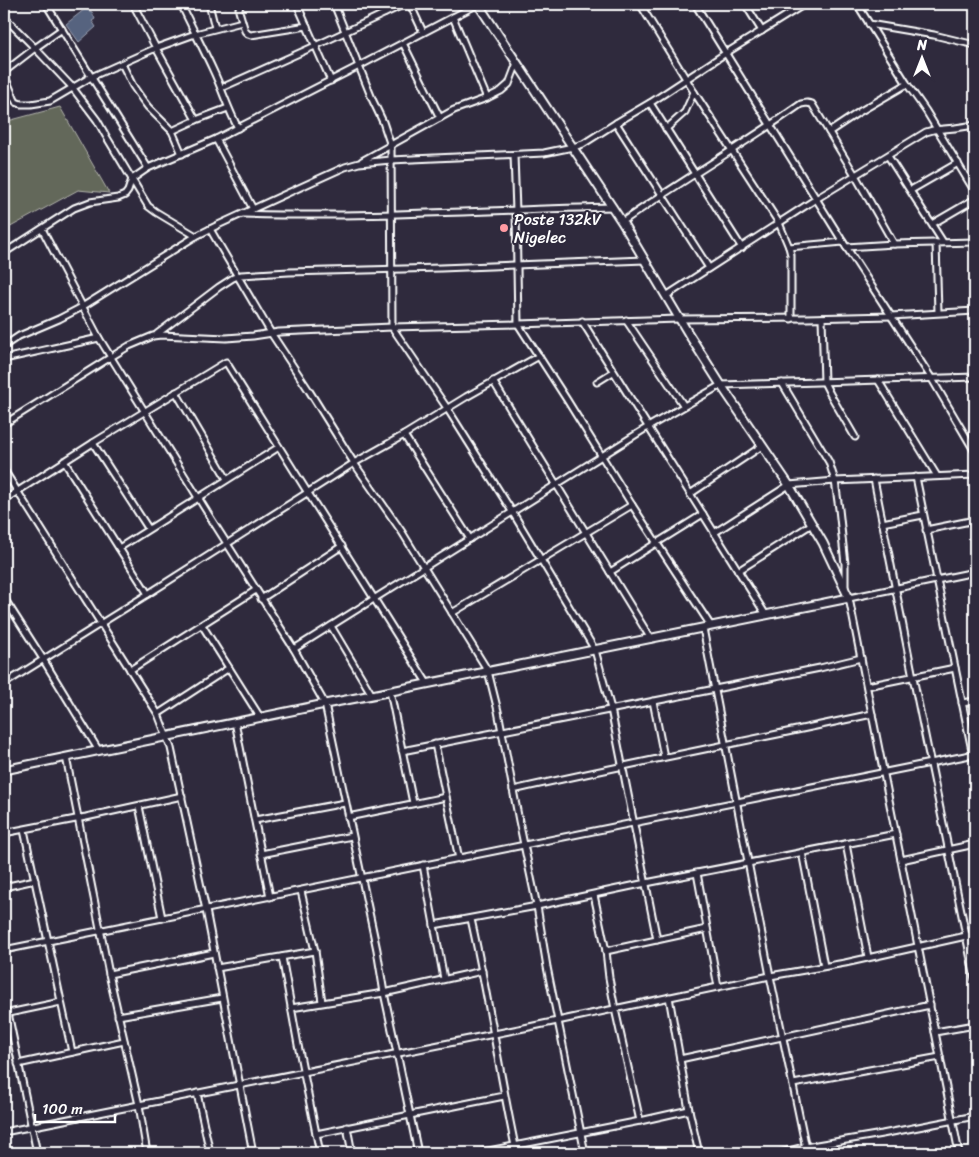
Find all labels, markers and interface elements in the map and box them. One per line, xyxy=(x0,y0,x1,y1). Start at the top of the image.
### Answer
north arrow xyxy=(896,32,946,82)
text: N xyxy=(916,33,927,58)
place label: Poste 132kV Nigelec xyxy=(514,205,602,252)
marker: Poste 132kV Nigelec xyxy=(498,222,510,234)
scale bar xyxy=(35,1092,115,1124)
text: 100 m xyxy=(42,1096,83,1122)

